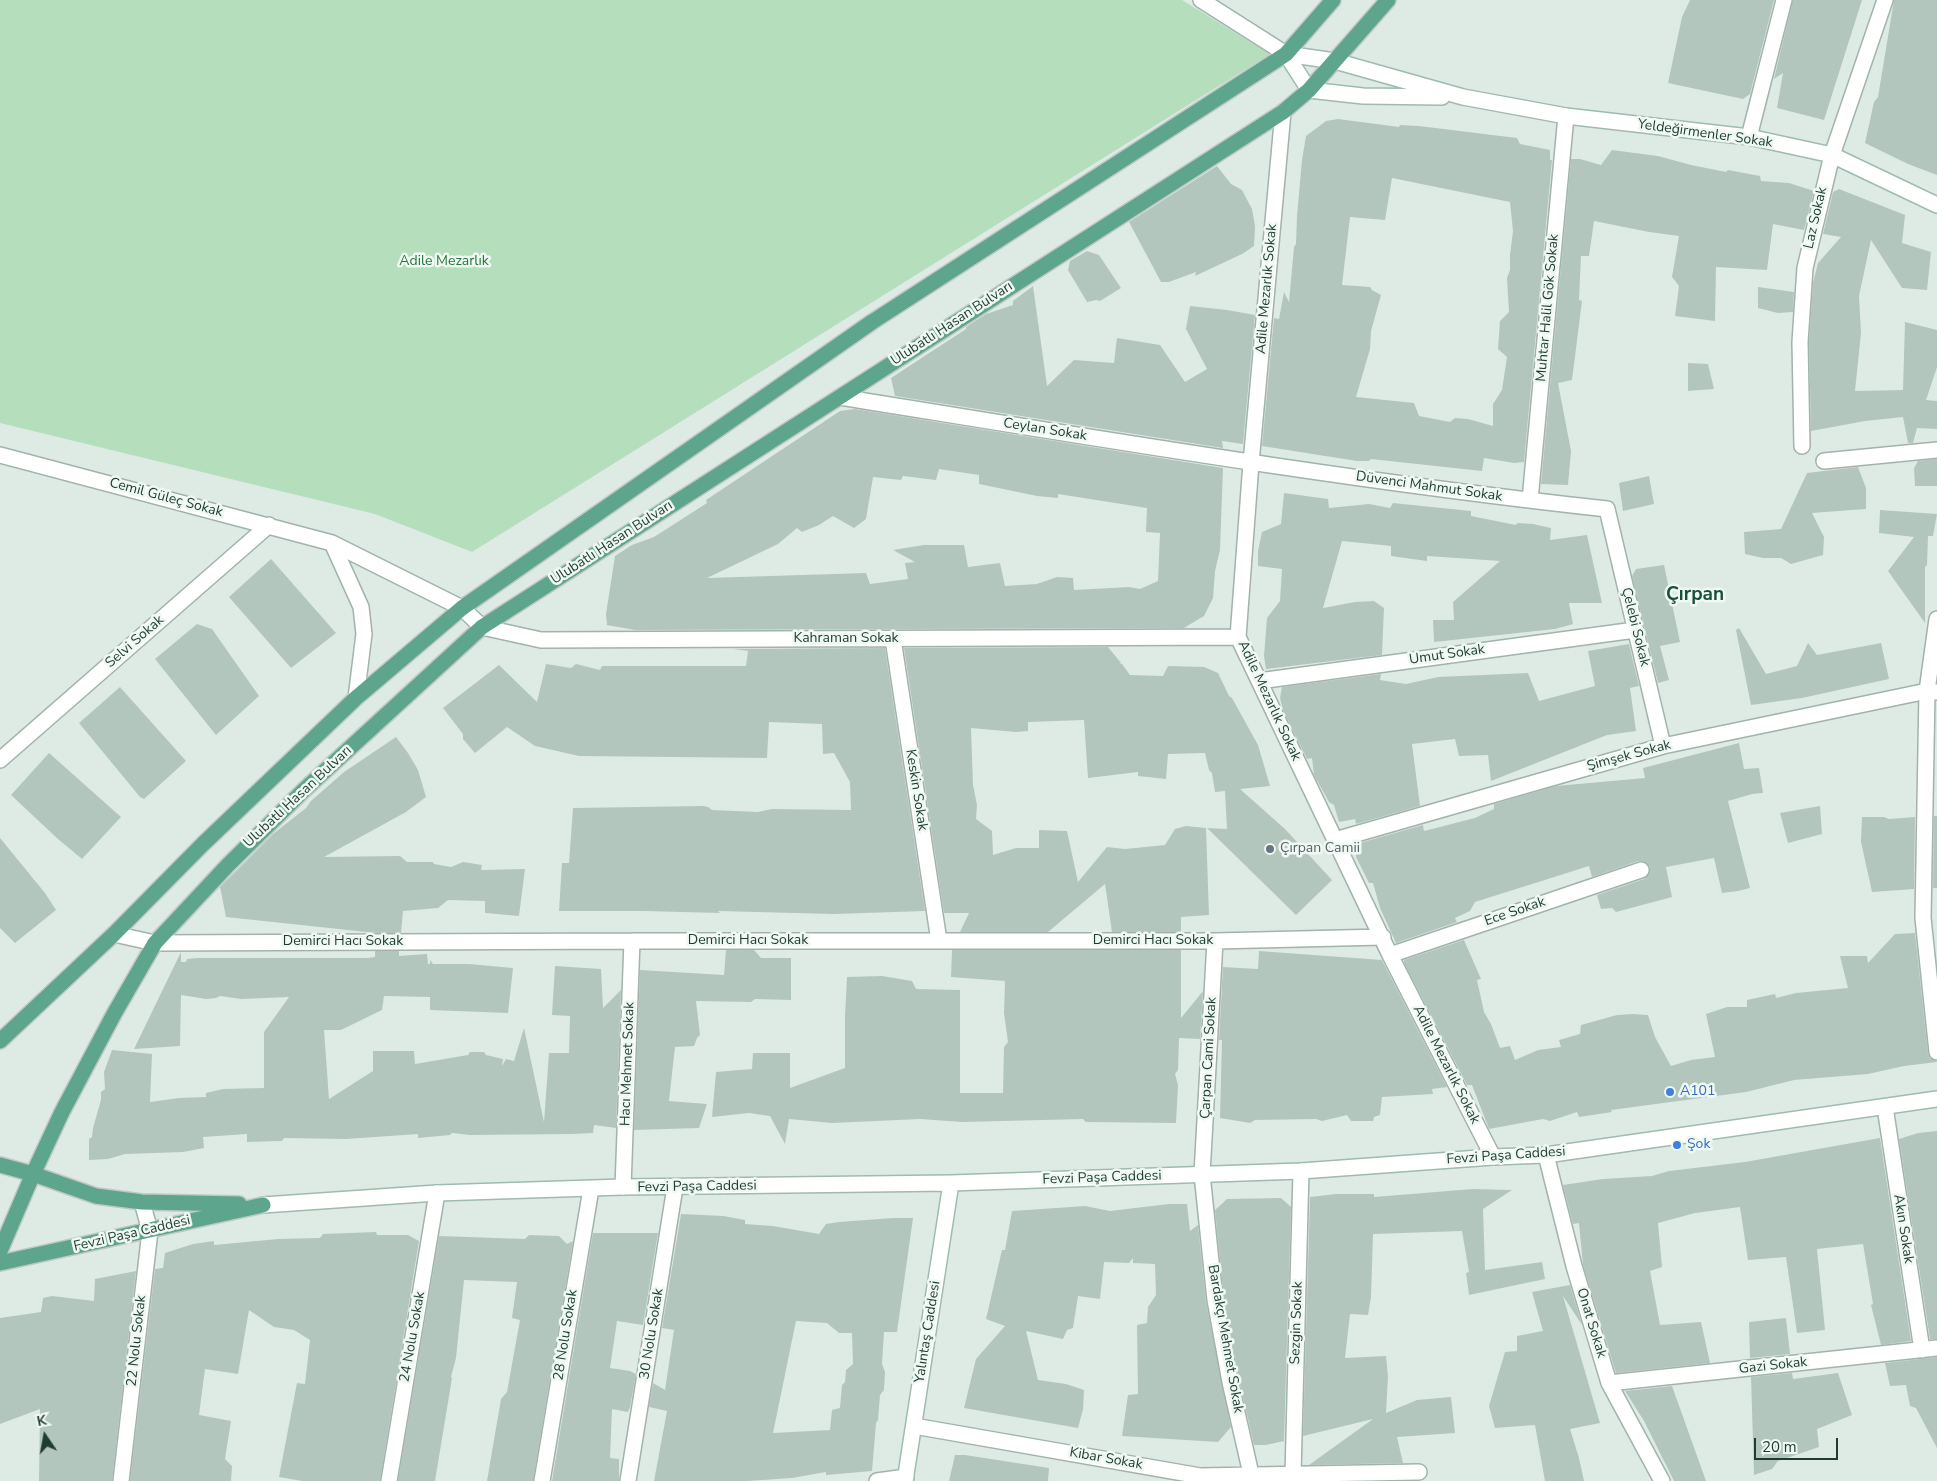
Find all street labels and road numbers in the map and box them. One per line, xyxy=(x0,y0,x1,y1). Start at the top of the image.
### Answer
street label: Yeldeğirmenler Sokak xyxy=(1636,116,1774,152)
street label: Laz Sokak xyxy=(1801,185,1831,251)
street label: Adile Mezarlık Sokak xyxy=(1253,223,1281,355)
street label: Muhtar Halil Gök Sokak xyxy=(1533,233,1563,383)
street label: Ulubatlı Hasan Bulvarı xyxy=(888,278,1016,370)
street label: Ceylan Sokak xyxy=(1002,415,1088,445)
street label: Düvenci Mahmut Sokak xyxy=(1355,468,1503,506)
street label: Cemil Güleç Sokak xyxy=(107,475,225,521)
street label: Ulubatlı Hasan Bulvarı xyxy=(548,497,676,589)
street label: Çelebi Sokak xyxy=(1617,586,1653,668)
street label: Selvi Sokak xyxy=(102,612,168,672)
street label: Kahraman Sokak xyxy=(793,631,899,647)
street label: Adile Mezarlık Sokak xyxy=(1234,638,1304,764)
street label: Umut Sokak xyxy=(1408,641,1486,669)
street label: Şimşek Sokak xyxy=(1585,737,1673,775)
street label: Ulubatlı Hasan Bulvarı xyxy=(241,743,355,851)
street label: Keskin Sokak xyxy=(901,748,931,832)
street label: Ece Sokak xyxy=(1482,894,1548,930)
street label: Demirci Hacı Sokak xyxy=(688,933,808,949)
street label: Demirci Hacı Sokak xyxy=(1093,933,1213,949)
street label: Demirci Hacı Sokak xyxy=(283,934,403,950)
street label: Çarpan Cami Sokak xyxy=(1197,997,1221,1119)
street label: Hacı Mehmet Sokak xyxy=(617,1002,639,1126)
street label: Adile Mezarlık Sokak xyxy=(1409,1003,1483,1127)
street label: Fevzi Paşa Caddesi xyxy=(1446,1143,1566,1169)
street label: Fevzi Paşa Caddesi xyxy=(1042,1168,1162,1188)
street label: Fevzi Paşa Caddesi xyxy=(637,1178,757,1196)
street label: Akın Sokak xyxy=(1889,1193,1917,1265)
street label: Fevzi Paşa Caddesi xyxy=(72,1212,192,1256)
street label: Bardakçı Mehmet Sokak xyxy=(1204,1263,1246,1415)
street label: Yalıntaş Caddesi xyxy=(912,1280,944,1384)
street label: Sezgin Sokak xyxy=(1287,1281,1307,1365)
street label: Onat Sokak xyxy=(1572,1286,1610,1360)
street label: 30 Nolu Sokak xyxy=(637,1287,667,1381)
street label: 28 Nolu Sokak xyxy=(551,1288,581,1382)
street label: 24 Nolu Sokak xyxy=(397,1290,429,1384)
street label: 22 Nolu Sokak xyxy=(124,1294,150,1388)
street label: Gazi Sokak xyxy=(1738,1354,1808,1378)
street label: Kibar Sokak xyxy=(1068,1444,1144,1474)

